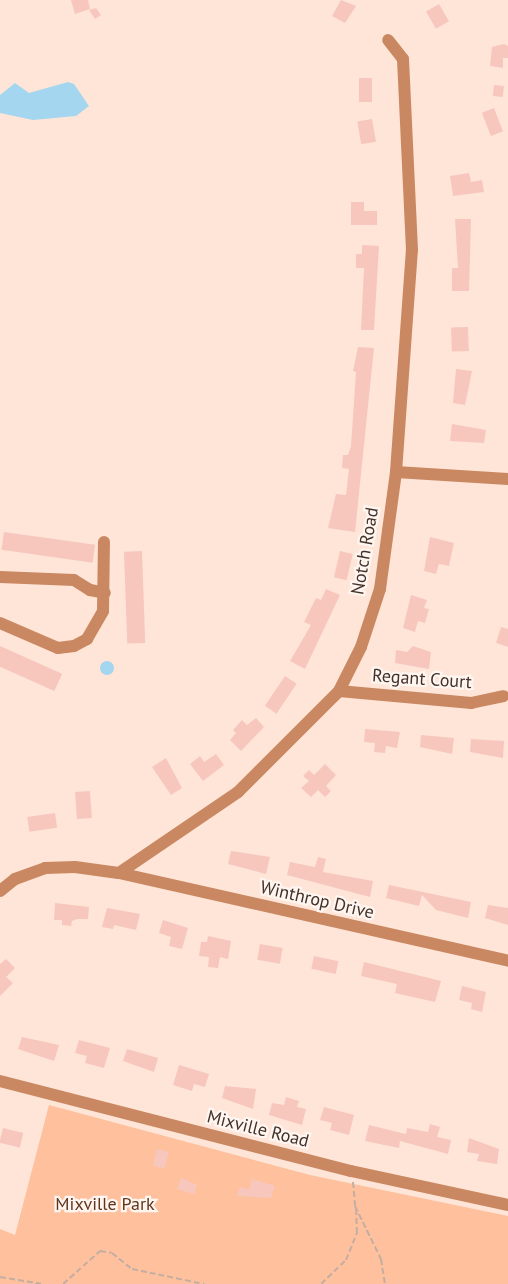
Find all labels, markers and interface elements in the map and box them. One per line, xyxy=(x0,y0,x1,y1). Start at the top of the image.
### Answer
street label: Notch Road xyxy=(347,506,383,596)
street label: Regant Court xyxy=(371,665,473,693)
street label: Winthrop Drive xyxy=(258,876,376,924)
street label: Mixville Road xyxy=(205,1106,311,1152)
park label: Mixville Park xyxy=(55,1193,155,1215)

